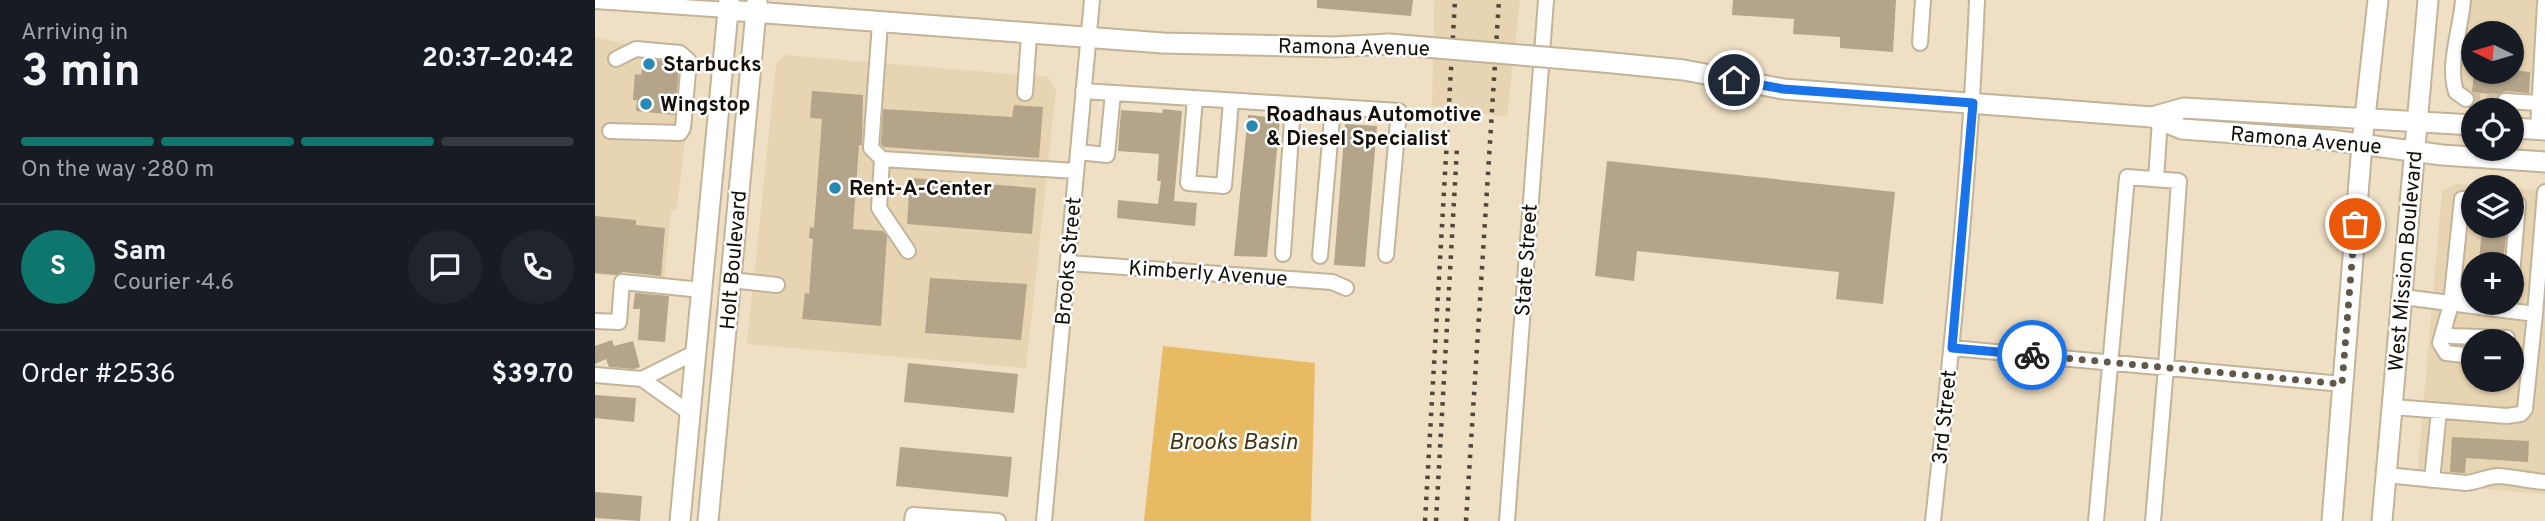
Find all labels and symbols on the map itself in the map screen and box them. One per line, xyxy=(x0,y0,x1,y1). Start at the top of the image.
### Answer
north arrow xyxy=(2461,21,2523,84)
street label: Ramona Avenue xyxy=(1278,34,1430,63)
pin xyxy=(1704,50,1764,110)
place label: Starbucks xyxy=(663,52,762,79)
marker: Starbucks xyxy=(641,56,657,72)
place label: Wingstop xyxy=(660,92,750,119)
marker: Wingstop xyxy=(638,96,654,112)
place label: Roadhaus Automotive & Diesel Specialist xyxy=(1266,102,1482,153)
marker: Roadhaus Automotive & Diesel Specialist xyxy=(1244,118,1260,134)
street label: Ramona Avenue xyxy=(2229,121,2383,162)
street label: West Mission Boulevard xyxy=(2383,150,2430,373)
place label: Rent-A-Center xyxy=(849,176,992,203)
marker: Rent-A-Center xyxy=(827,180,843,196)
street label: Holt Boulevard xyxy=(715,189,754,331)
pin xyxy=(2325,194,2385,254)
street label: Brooks Street xyxy=(1050,196,1089,326)
street label: State Street xyxy=(1510,203,1545,317)
street label: Kimberly Avenue xyxy=(1127,255,1288,294)
courier xyxy=(1997,320,2067,390)
street label: 3rd Street xyxy=(1927,369,1964,466)
water label: Brooks Basin xyxy=(1169,429,1298,458)

